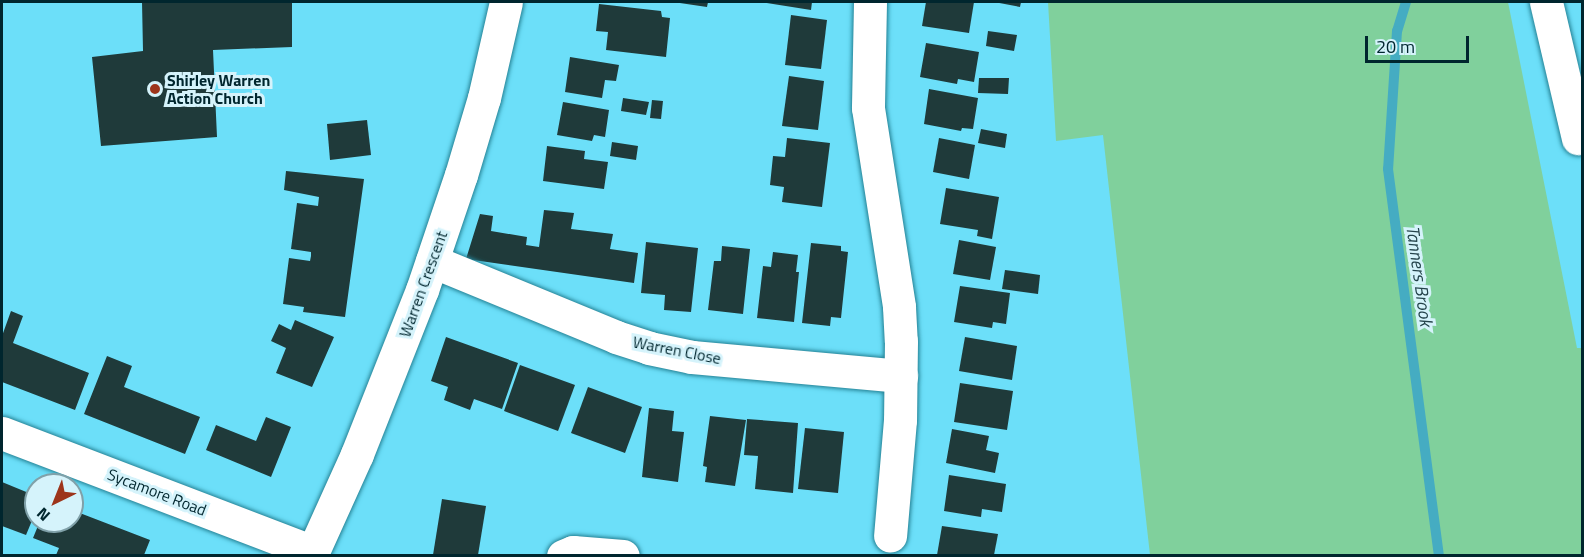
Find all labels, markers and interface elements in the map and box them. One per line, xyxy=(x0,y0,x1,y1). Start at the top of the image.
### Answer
scale bar xyxy=(1368,24,1472,62)
text: 20 m xyxy=(1376,33,1415,60)
place label: Shirley Warren Action Church xyxy=(167,70,270,108)
marker: Shirley Warren Action Church xyxy=(148,82,162,96)
water label: Tanners Brook xyxy=(1401,224,1437,328)
street label: Warren Crescent xyxy=(395,228,451,340)
street label: Warren Close xyxy=(631,332,723,368)
street label: Sycamore Road xyxy=(105,464,209,520)
north arrow xyxy=(24,473,84,533)
text: N xyxy=(31,502,55,527)

